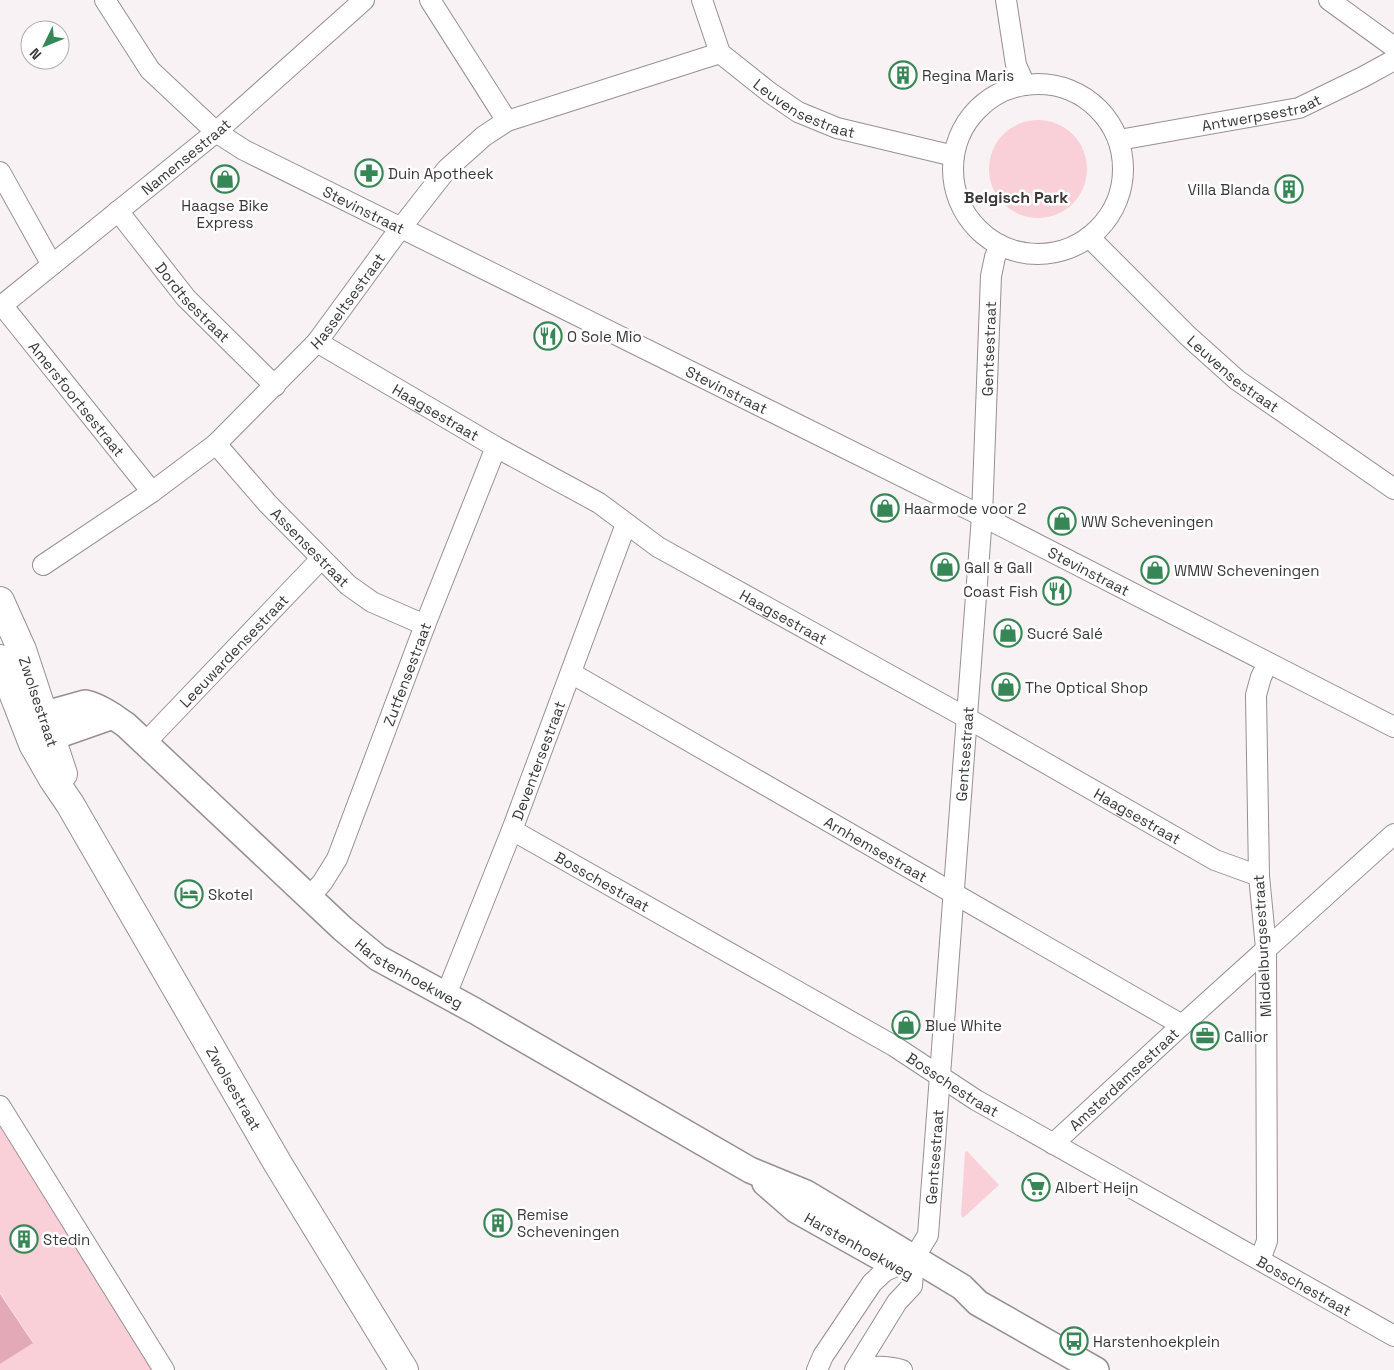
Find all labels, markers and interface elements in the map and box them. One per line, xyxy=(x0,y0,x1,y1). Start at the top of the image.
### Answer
north arrow xyxy=(20,20,70,70)
text: N xyxy=(26,44,45,63)
building icon: Regina Maris xyxy=(888,60,918,90)
place label: Regina Maris xyxy=(922,66,1014,85)
street label: Leuvensestraat xyxy=(750,74,857,142)
street label: Antwerpsestraat xyxy=(1200,89,1324,135)
street label: Namensestraat xyxy=(137,114,234,199)
pharmacy icon: Duin Apotheek xyxy=(354,158,384,188)
shop icon: Haagse Bike Express xyxy=(210,164,240,194)
place label: Duin Apotheek xyxy=(388,164,494,183)
building icon: Villa Blanda xyxy=(1274,174,1304,204)
place label: Villa Blanda xyxy=(1188,180,1270,199)
street label: Stevinstraat xyxy=(320,181,408,238)
district label: Belgisch Park xyxy=(964,187,1068,208)
place label: Haagse Bike Express xyxy=(181,196,269,232)
street label: Hasseltsestraat xyxy=(306,249,389,353)
street label: Dordtsestraat xyxy=(152,258,234,346)
street label: Gentsestraat xyxy=(977,301,1000,397)
restaurant icon: O Sole Mio xyxy=(533,321,563,351)
place label: O Sole Mio xyxy=(567,327,642,346)
street label: Leuvensestraat xyxy=(1184,331,1283,416)
street label: Amersfoortsestraat xyxy=(25,337,129,460)
street label: Stevinstraat xyxy=(683,361,771,418)
street label: Haagsestraat xyxy=(389,379,483,445)
shop icon: Haarmode voor 2 xyxy=(870,493,900,523)
place label: Haarmode voor 2 xyxy=(904,499,1026,518)
street label: Assensestraat xyxy=(267,503,354,591)
shop icon: WW Scheveningen xyxy=(1047,506,1077,536)
place label: WW Scheveningen xyxy=(1081,512,1213,531)
street label: Stevinstraat xyxy=(1045,542,1133,600)
shop icon: Gall & Gall xyxy=(930,552,960,582)
shop icon: WMW Scheveningen xyxy=(1140,555,1170,585)
place label: Gall & Gall xyxy=(964,558,1033,577)
place label: WMW Scheveningen xyxy=(1174,561,1319,580)
restaurant icon: Coast Fish xyxy=(1042,576,1072,606)
place label: Coast Fish xyxy=(963,582,1038,601)
street label: Haagsestraat xyxy=(737,585,831,648)
street label: Leeuwardensestraat xyxy=(175,590,292,711)
shop icon: Sucré Salé xyxy=(993,618,1023,648)
street label: Zutfensestraat xyxy=(378,620,435,728)
place label: Sucré Salé xyxy=(1027,624,1103,643)
street label: Zwolsestraat xyxy=(15,654,63,749)
shop icon: The Optical Shop xyxy=(991,672,1021,702)
place label: The Optical Shop xyxy=(1025,678,1148,697)
street label: Deventersestraat xyxy=(507,698,569,823)
street label: Gentsestraat xyxy=(951,706,977,802)
street label: Haagsestraat xyxy=(1091,783,1184,848)
street label: Arnhemsestraat xyxy=(821,812,931,886)
street label: Bosschestraat xyxy=(552,847,653,916)
street label: Middelburgsestraat xyxy=(1249,874,1275,1018)
hotel icon: Skotel xyxy=(174,879,204,909)
place label: Skotel xyxy=(208,885,253,904)
street label: Harstenhoekweg xyxy=(351,934,467,1012)
shop icon: Blue White xyxy=(891,1010,921,1040)
place label: Blue White xyxy=(925,1016,1002,1035)
office icon: Callior xyxy=(1190,1021,1220,1051)
street label: Amsterdamsestraat xyxy=(1065,1023,1183,1134)
place label: Callior xyxy=(1224,1027,1269,1046)
street label: Zwolsestraat xyxy=(203,1043,266,1134)
street label: Bosschestraat xyxy=(903,1048,1002,1121)
street label: Gentsestraat xyxy=(921,1108,947,1205)
supermarket icon: Albert Heijn xyxy=(1021,1172,1051,1202)
place label: Albert Heijn xyxy=(1055,1178,1138,1197)
place label: Remise Scheveningen xyxy=(517,1205,619,1241)
building icon: Remise Scheveningen xyxy=(483,1208,513,1238)
street label: Harstenhoekweg xyxy=(801,1208,917,1284)
building icon: Stedin xyxy=(9,1224,39,1254)
place label: Stedin xyxy=(43,1230,90,1249)
street label: Bosschestraat xyxy=(1254,1251,1355,1320)
bus stop icon: Harstenhoekplein xyxy=(1059,1326,1089,1356)
place label: Harstenhoekplein xyxy=(1093,1332,1220,1351)

